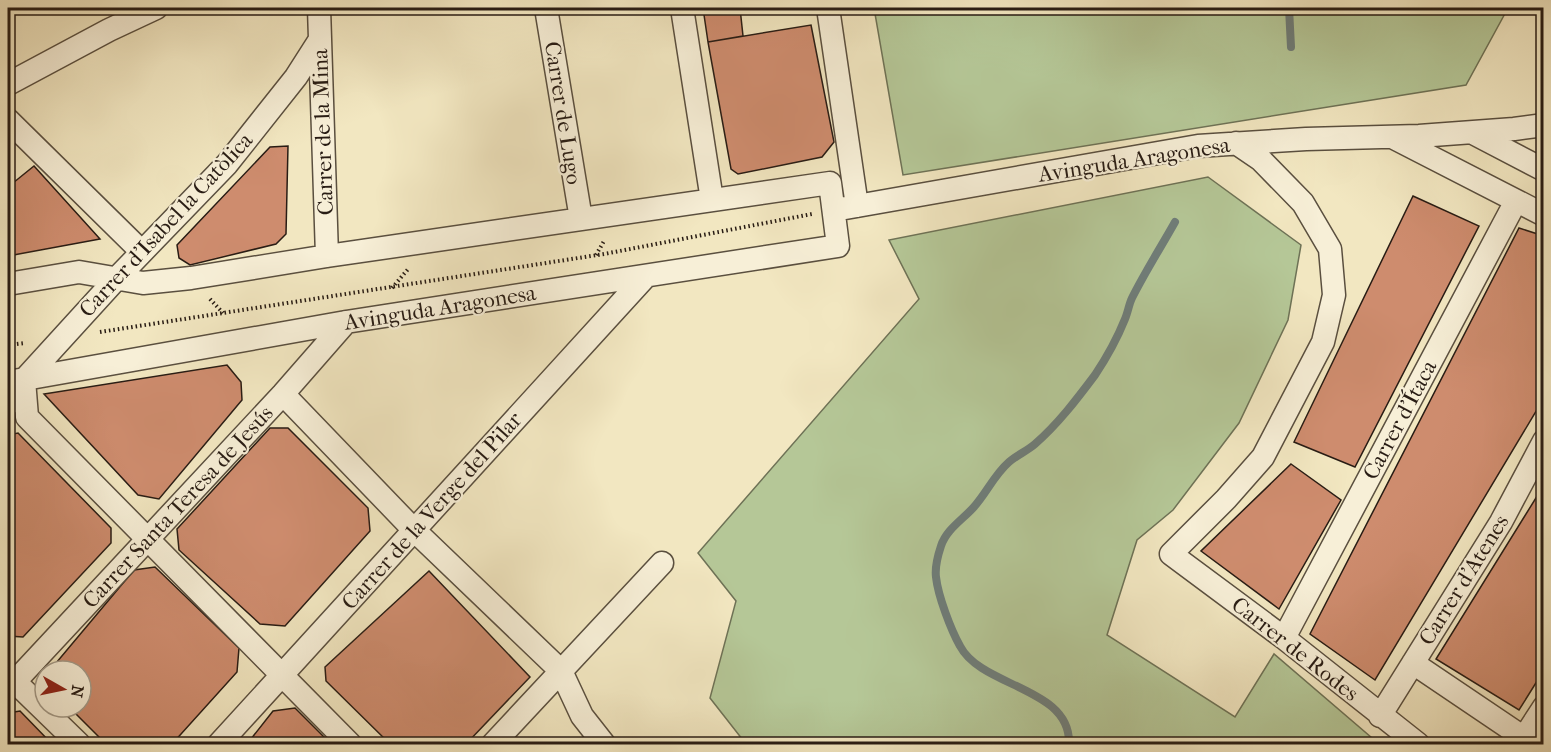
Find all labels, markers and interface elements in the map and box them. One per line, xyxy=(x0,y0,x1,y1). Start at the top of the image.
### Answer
street label: Carrer de Lugo xyxy=(539,40,587,186)
street label: Carrer de la Mina xyxy=(307,47,339,216)
street label: Carrer d'Isabel la Catòlica xyxy=(74,127,259,322)
street label: Avinguda Aragonesa xyxy=(1035,132,1233,188)
street label: Avinguda Aragonesa xyxy=(341,280,539,336)
street label: Carrer d'Ítaca xyxy=(1357,355,1443,484)
street label: Carrer Santa Teresa de Jesús xyxy=(77,400,279,614)
street label: Carrer de la Verge del Pilar xyxy=(336,406,528,615)
street label: Carrer d'Atenes xyxy=(1414,510,1514,650)
street label: Carrer de Rodes xyxy=(1226,591,1364,707)
north arrow xyxy=(33,659,93,719)
text: N xyxy=(67,684,88,700)

